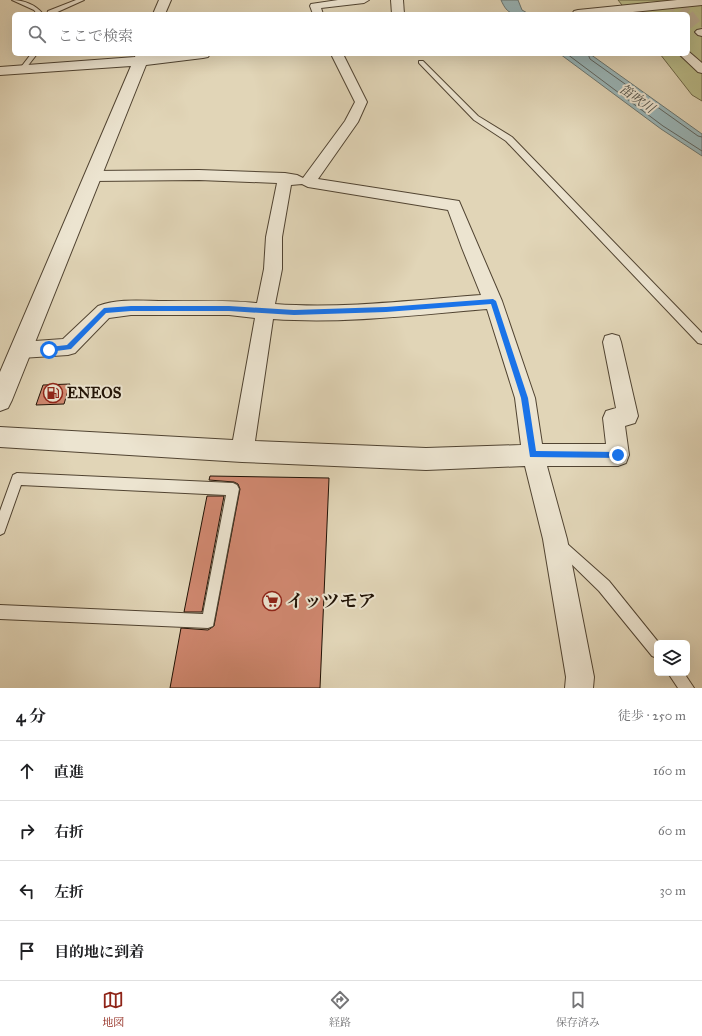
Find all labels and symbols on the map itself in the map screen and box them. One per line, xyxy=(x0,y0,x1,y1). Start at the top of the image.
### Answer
water label: 笛吹川 xyxy=(616,81,659,118)
route start xyxy=(40,341,58,359)
fuel station icon: ENEOS xyxy=(42,382,64,404)
place label: ENEOS xyxy=(67,384,122,402)
route end xyxy=(609,446,627,464)
supermarket icon: イッツモア xyxy=(261,590,283,612)
place label: イッツモア xyxy=(286,590,376,612)

